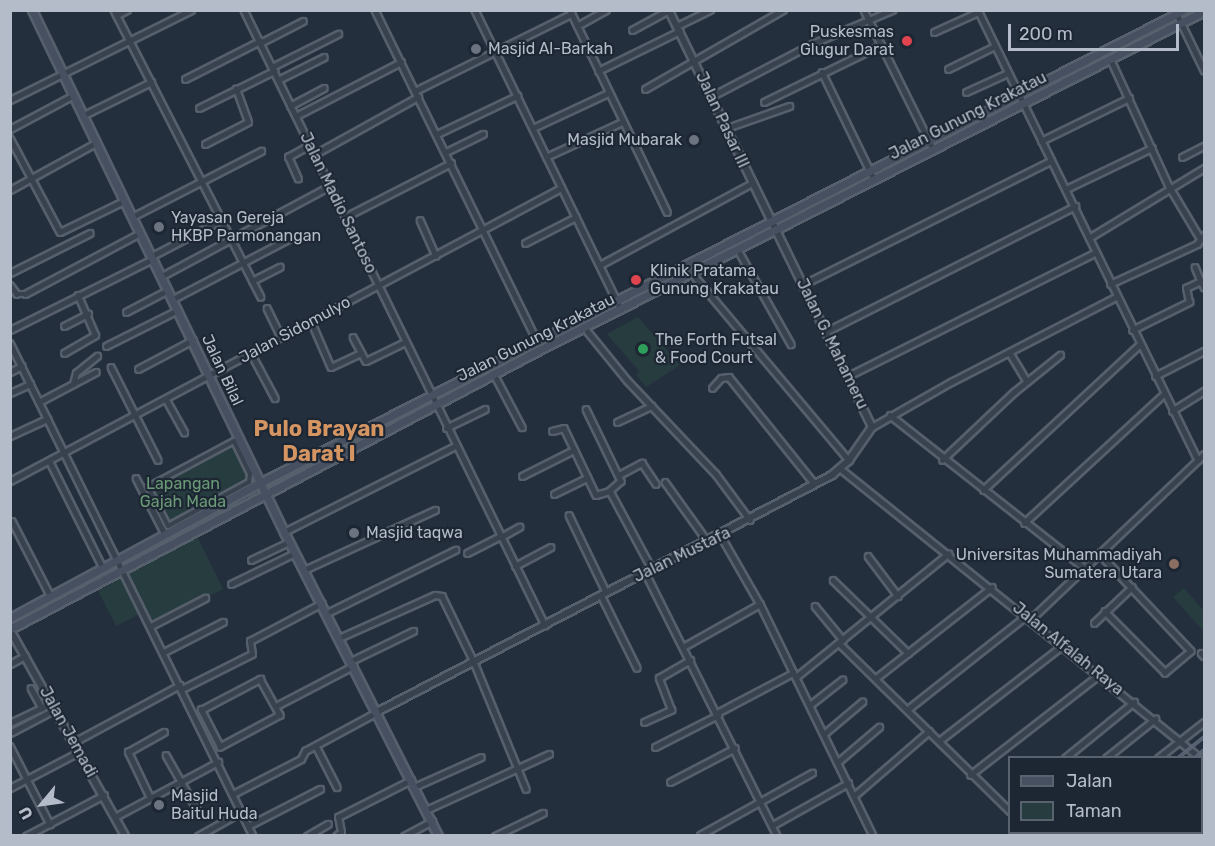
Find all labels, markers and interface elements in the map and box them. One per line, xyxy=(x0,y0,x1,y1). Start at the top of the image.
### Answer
scale bar xyxy=(1011,12,1182,50)
place label: Puskesmas Glugur Darat xyxy=(800,22,894,60)
text: 200 m xyxy=(1019,23,1073,45)
marker: Puskesmas Glugur Darat xyxy=(898,32,916,50)
place label: Masjid Al-Barkah xyxy=(488,39,614,59)
marker: Masjid Al-Barkah xyxy=(469,42,483,56)
street label: Jalan Gunung Krakatau xyxy=(886,68,1050,164)
street label: Jalan Pasar III xyxy=(691,69,753,171)
street label: Jalan Madio Santoso xyxy=(296,129,380,277)
place label: Masjid Mubarak xyxy=(567,130,682,150)
marker: Masjid Mubarak xyxy=(687,133,701,147)
place label: Yayasan Gereja HKBP Parmonangan xyxy=(171,208,322,246)
marker: Yayasan Gereja HKBP Parmonangan xyxy=(152,220,166,234)
place label: Klinik Pratama Gunung Krakatau xyxy=(650,261,779,299)
marker: Klinik Pratama Gunung Krakatau xyxy=(627,271,645,289)
street label: Jalan G. Mahameru xyxy=(792,276,872,412)
street label: Jalan Gunung Krakatau xyxy=(454,290,618,386)
street label: Jalan Sidomulyo xyxy=(236,293,354,367)
place label: The Forth Futsal & Food Court xyxy=(655,330,777,368)
street label: Jalan Bilal xyxy=(197,331,247,409)
marker: The Forth Futsal & Food Court xyxy=(636,342,650,356)
district label: Pulo Brayan Darat I xyxy=(253,415,385,466)
park label: Lapangan Gajah Mada xyxy=(140,474,226,512)
place label: Masjid taqwa xyxy=(366,523,463,543)
street label: Jalan Mustafa xyxy=(630,523,734,587)
marker: Masjid taqwa xyxy=(347,526,361,540)
place label: Universitas Muhammadiyah Sumatera Utara xyxy=(956,545,1162,583)
marker: Universitas Muhammadiyah Sumatera Utara xyxy=(1167,557,1181,571)
street label: Jalan Alfalah Raya xyxy=(1008,598,1128,700)
street label: Jalan Jemadi xyxy=(35,683,101,781)
legend xyxy=(1008,756,1203,834)
text: Jalan xyxy=(1066,770,1113,792)
north arrow xyxy=(12,774,72,834)
place label: Masjid Baitul Huda xyxy=(171,786,257,824)
marker: Masjid Baitul Huda xyxy=(152,798,166,812)
text: Taman xyxy=(1066,800,1122,822)
text: U xyxy=(15,803,37,823)

